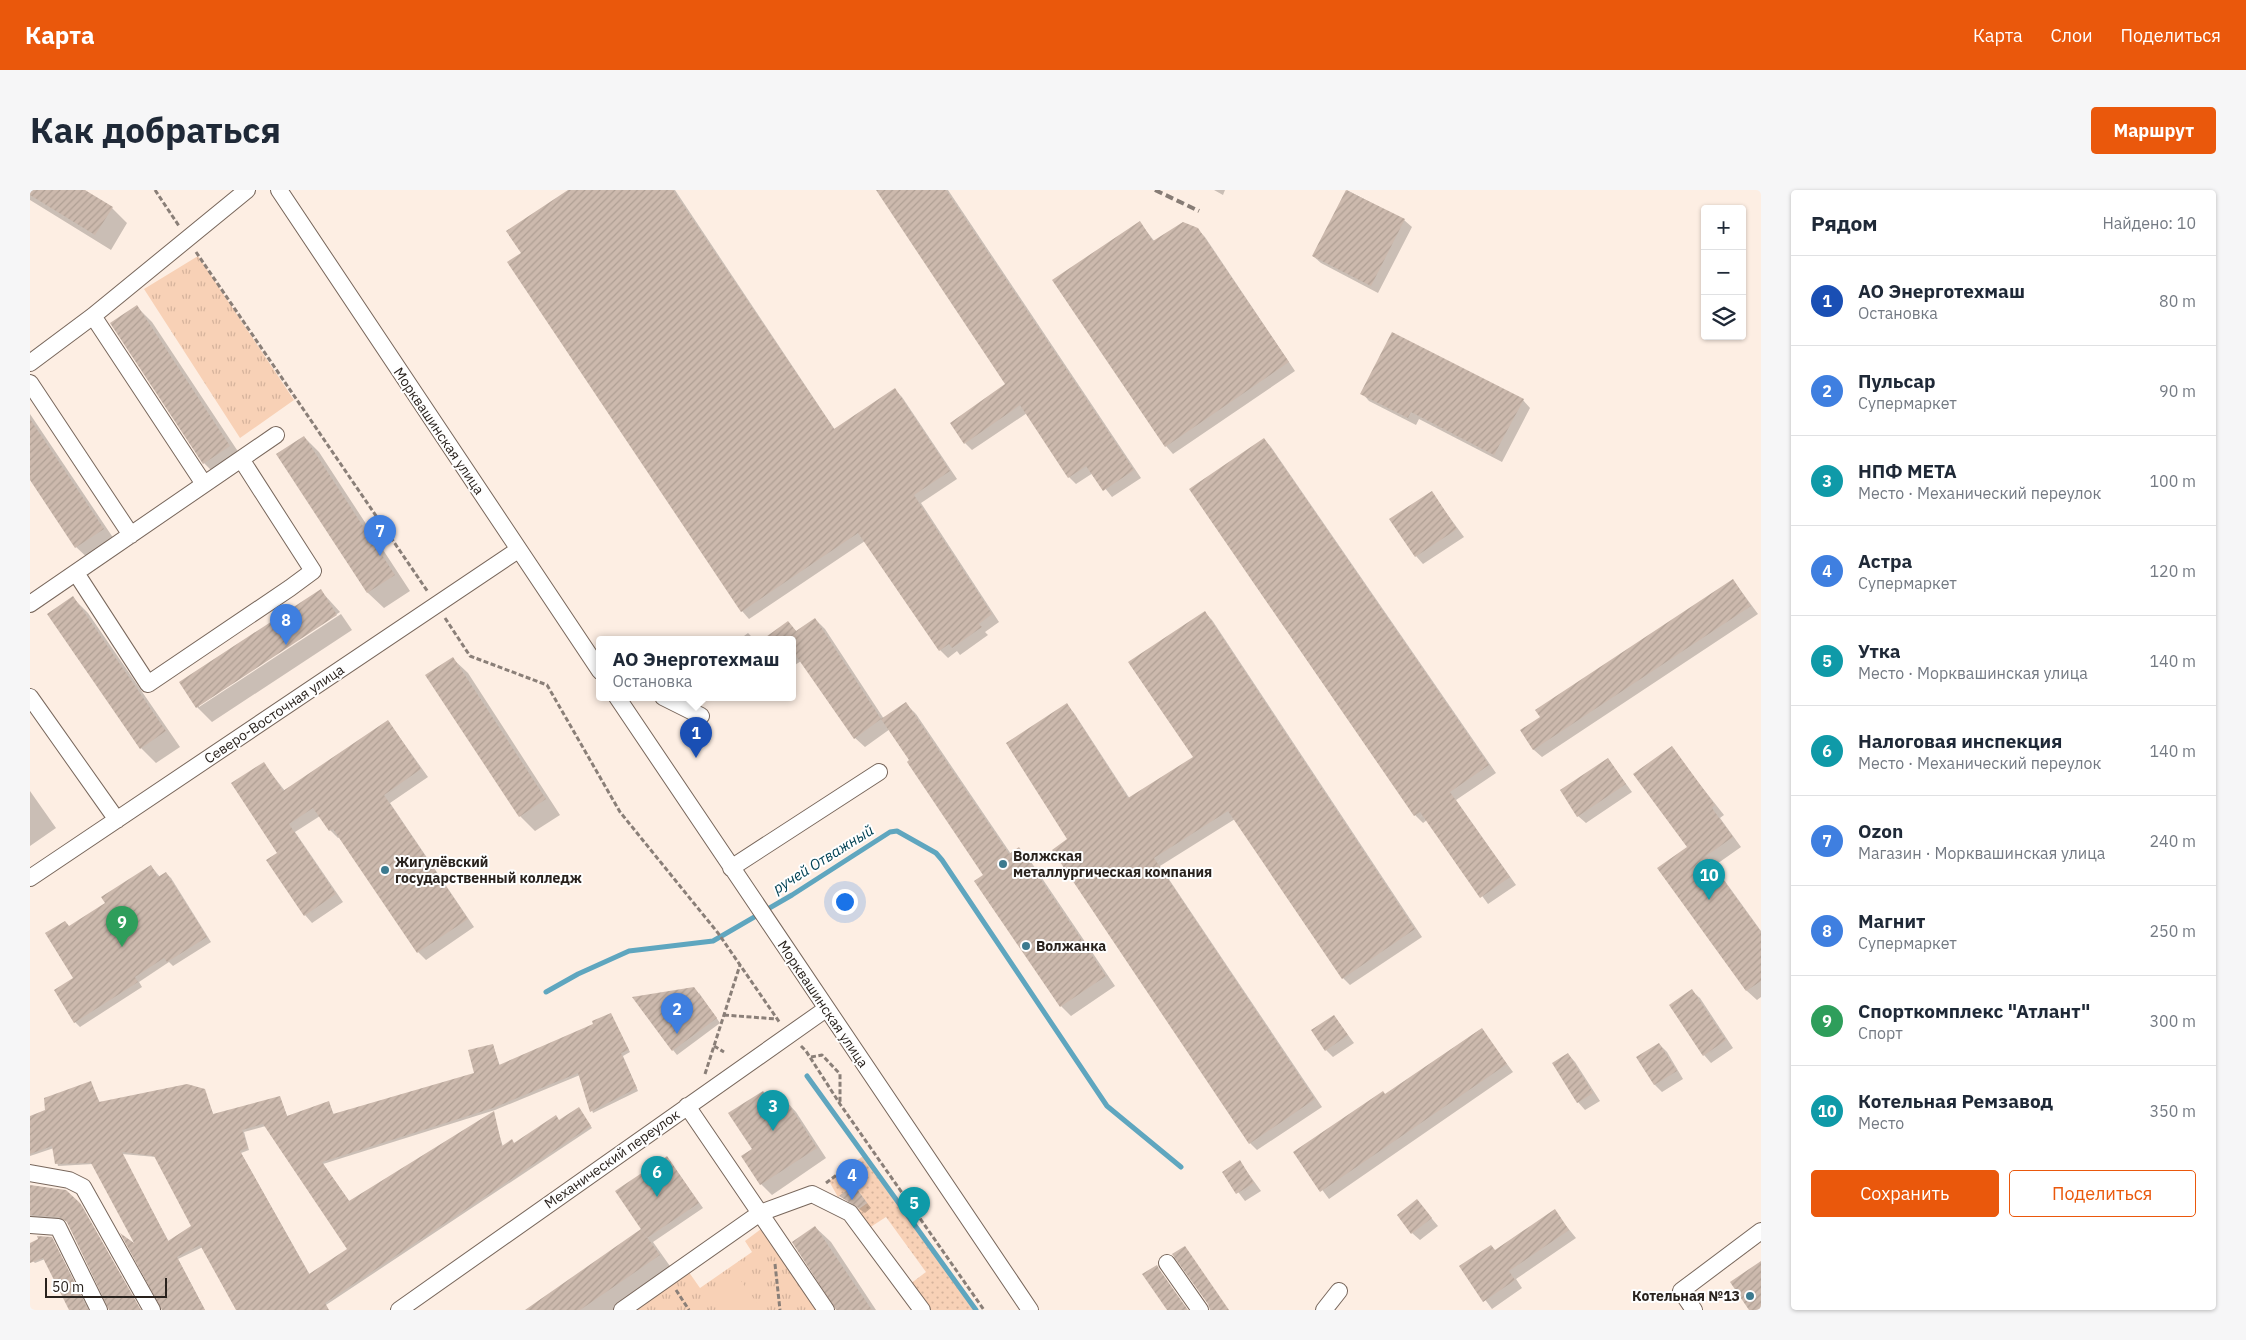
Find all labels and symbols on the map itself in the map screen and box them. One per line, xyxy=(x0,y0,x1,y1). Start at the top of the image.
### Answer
street label: Морквашинская улица xyxy=(390,364,489,498)
pin: 7 xyxy=(364,515,396,556)
pin: 8 xyxy=(270,604,302,645)
street label: Северо-Восточная улица xyxy=(201,660,348,768)
pin: 1 xyxy=(680,717,712,758)
water label: ручей Отважный xyxy=(768,820,877,898)
place label: Волжская металлургическая компания xyxy=(1013,847,1212,881)
place label: Жигулёвский государственный колледж xyxy=(395,853,582,887)
marker: Волжская металлургическая компания xyxy=(997,858,1009,870)
pin: 10 xyxy=(1693,859,1725,900)
marker: Жигулёвский государственный колледж xyxy=(379,864,391,876)
your location xyxy=(832,889,858,915)
pin: 9 xyxy=(106,906,138,947)
street label: Морквашинская улица xyxy=(774,937,873,1071)
place label: Волжанка xyxy=(1036,937,1106,955)
marker: Волжанка xyxy=(1020,940,1032,952)
pin: 2 xyxy=(661,993,693,1034)
pin: 3 xyxy=(757,1090,789,1131)
street label: Механический переулок xyxy=(541,1105,683,1213)
pin: 6 xyxy=(641,1156,673,1197)
pin: 4 xyxy=(836,1159,868,1200)
pin: 5 xyxy=(898,1187,930,1228)
scale bar xyxy=(45,1275,168,1298)
place label: Котельная №13 xyxy=(1632,1287,1740,1305)
marker: Котельная №13 xyxy=(1744,1290,1756,1302)

